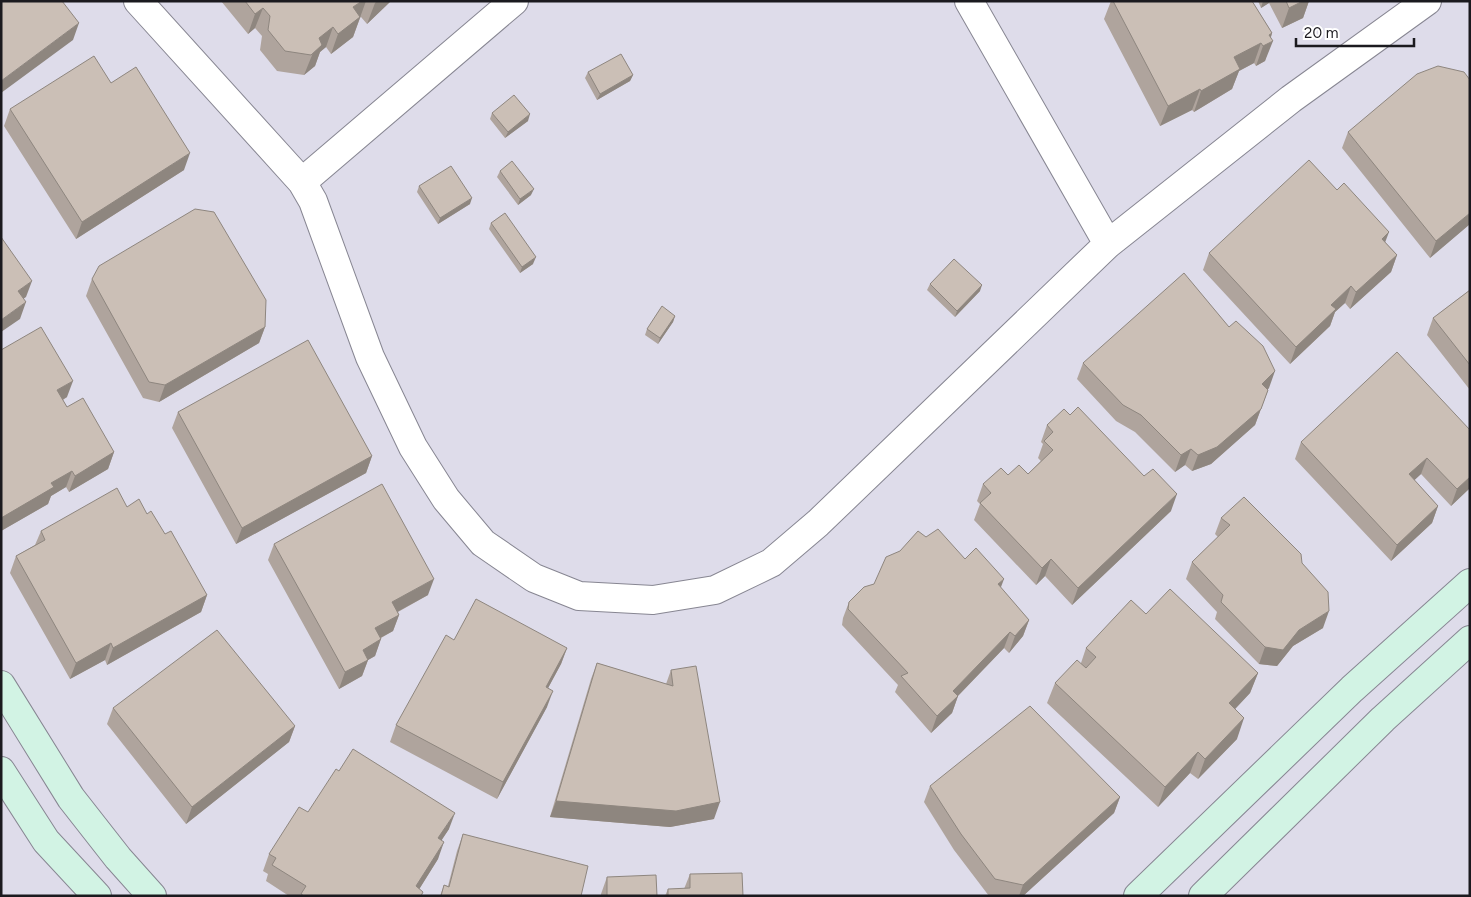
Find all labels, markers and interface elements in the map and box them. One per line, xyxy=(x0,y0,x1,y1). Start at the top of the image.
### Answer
scale bar xyxy=(1296,15,1414,47)
text: 20 m xyxy=(1304,24,1338,42)

